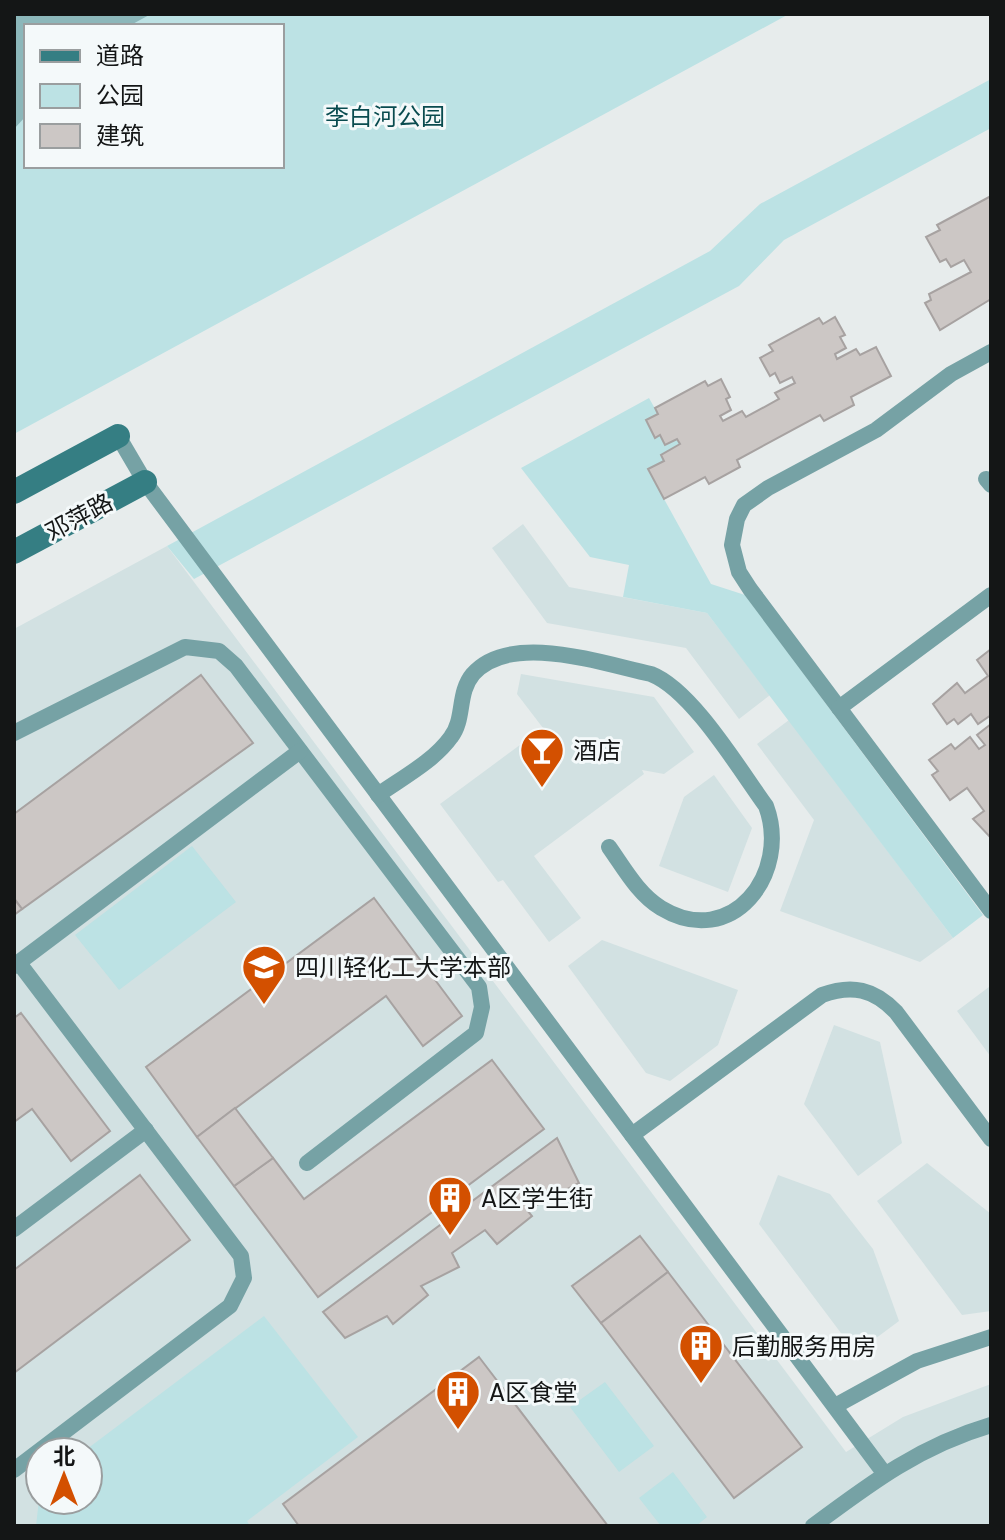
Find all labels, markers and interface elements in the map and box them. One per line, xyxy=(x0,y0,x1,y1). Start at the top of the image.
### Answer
legend xyxy=(24,24,284,168)
text: 道路 xyxy=(96,39,144,72)
text: 公园 xyxy=(96,79,144,112)
park label: 李白河公园 xyxy=(325,100,445,133)
text: 建筑 xyxy=(96,119,144,152)
street label: 邓萍路 xyxy=(39,486,119,548)
bar icon: 酒店 xyxy=(518,726,566,789)
place label: 酒店 xyxy=(573,734,621,767)
school or university icon: 四川轻化工大学本部 xyxy=(240,943,288,1006)
place label: 四川轻化工大学本部 xyxy=(295,951,511,984)
building icon: A区学生街 xyxy=(426,1174,474,1237)
place label: A区学生街 xyxy=(481,1182,593,1215)
building icon: 后勤服务用房 xyxy=(677,1322,725,1385)
place label: 后勤服务用房 xyxy=(732,1330,876,1363)
building icon: A区食堂 xyxy=(434,1368,482,1431)
place label: A区食堂 xyxy=(489,1376,577,1409)
north arrow xyxy=(24,1436,104,1516)
text: 北 xyxy=(53,1441,75,1472)

